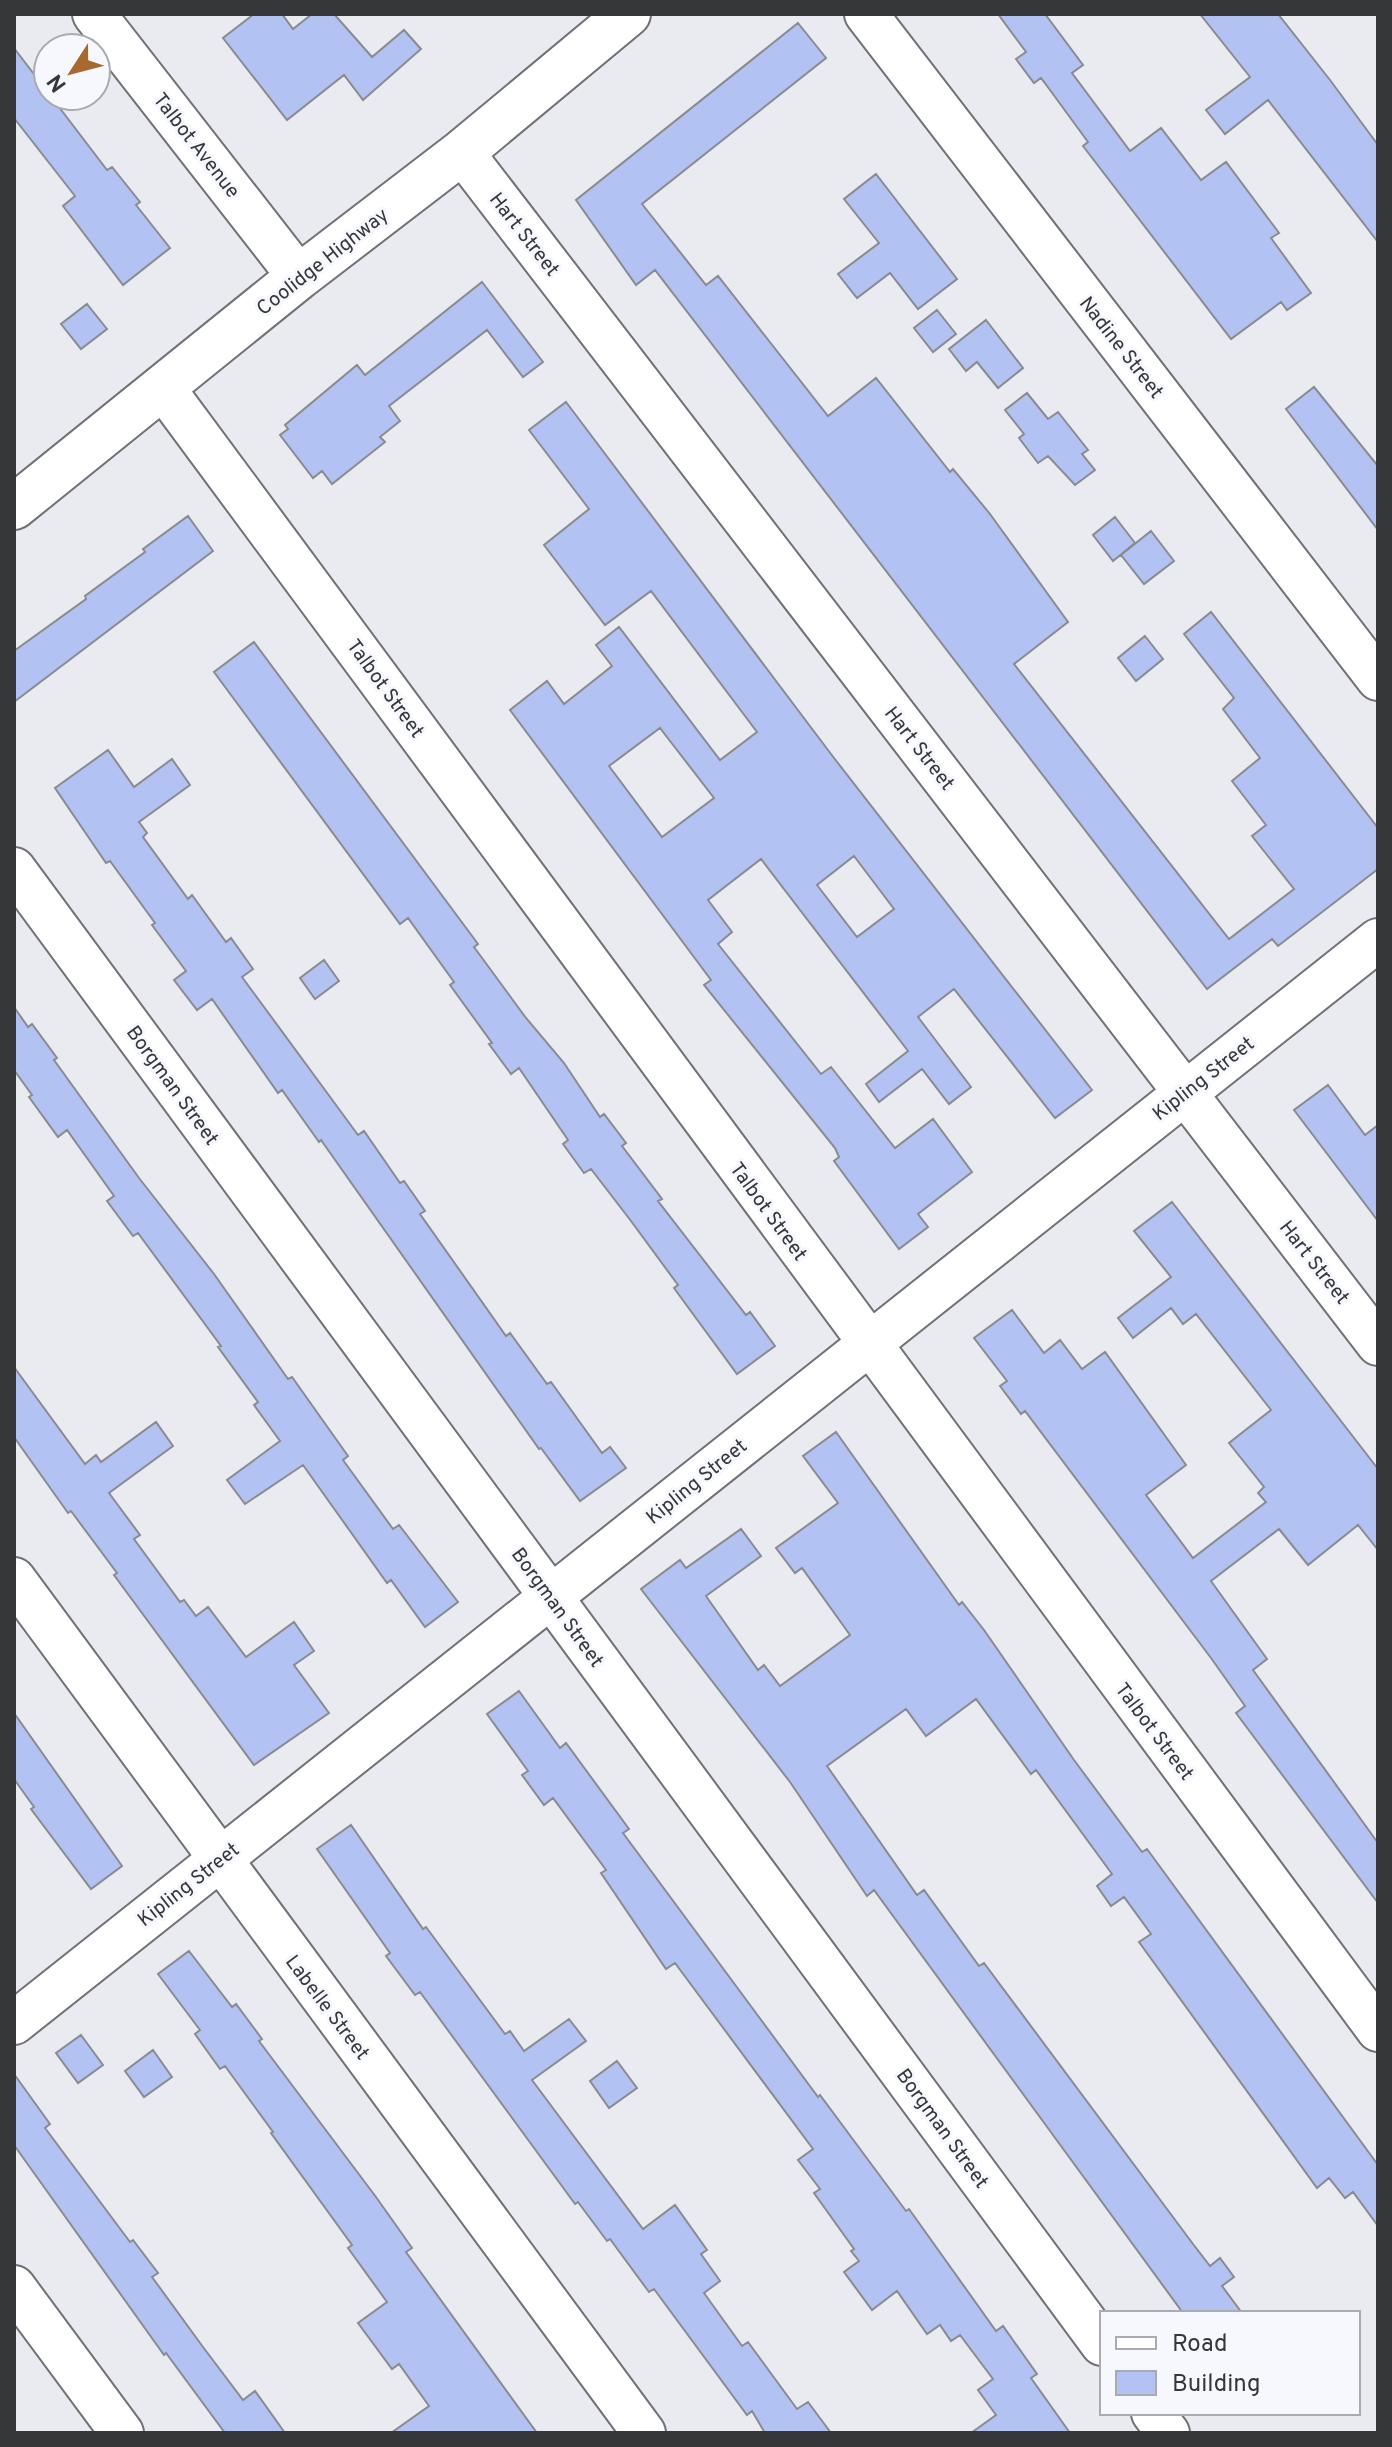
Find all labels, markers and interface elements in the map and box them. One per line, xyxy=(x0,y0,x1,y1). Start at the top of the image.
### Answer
north arrow xyxy=(32,32,112,112)
text: N xyxy=(42,68,73,97)
street label: Talbot Avenue xyxy=(146,88,245,204)
street label: Hart Street xyxy=(483,188,564,282)
street label: Coolidge Highway xyxy=(252,203,394,322)
street label: Nadine Street xyxy=(1072,292,1168,405)
street label: Talbot Street xyxy=(340,635,429,744)
street label: Hart Street xyxy=(878,702,959,796)
street label: Borgman Street xyxy=(119,1021,224,1151)
street label: Kipling Street xyxy=(1148,1032,1260,1128)
street label: Talbot Street xyxy=(723,1158,812,1267)
street label: Hart Street xyxy=(1273,1216,1354,1310)
street label: Kipling Street xyxy=(641,1434,753,1531)
street label: Borgman Street xyxy=(504,1543,609,1673)
street label: Talbot Street xyxy=(1108,1678,1199,1786)
street label: Kipling Street xyxy=(133,1838,245,1934)
street label: Labelle Street xyxy=(278,1950,374,2066)
street label: Borgman Street xyxy=(889,2064,994,2194)
legend xyxy=(1100,2311,1360,2415)
text: Road xyxy=(1172,2330,1228,2360)
text: Building xyxy=(1172,2370,1261,2400)

